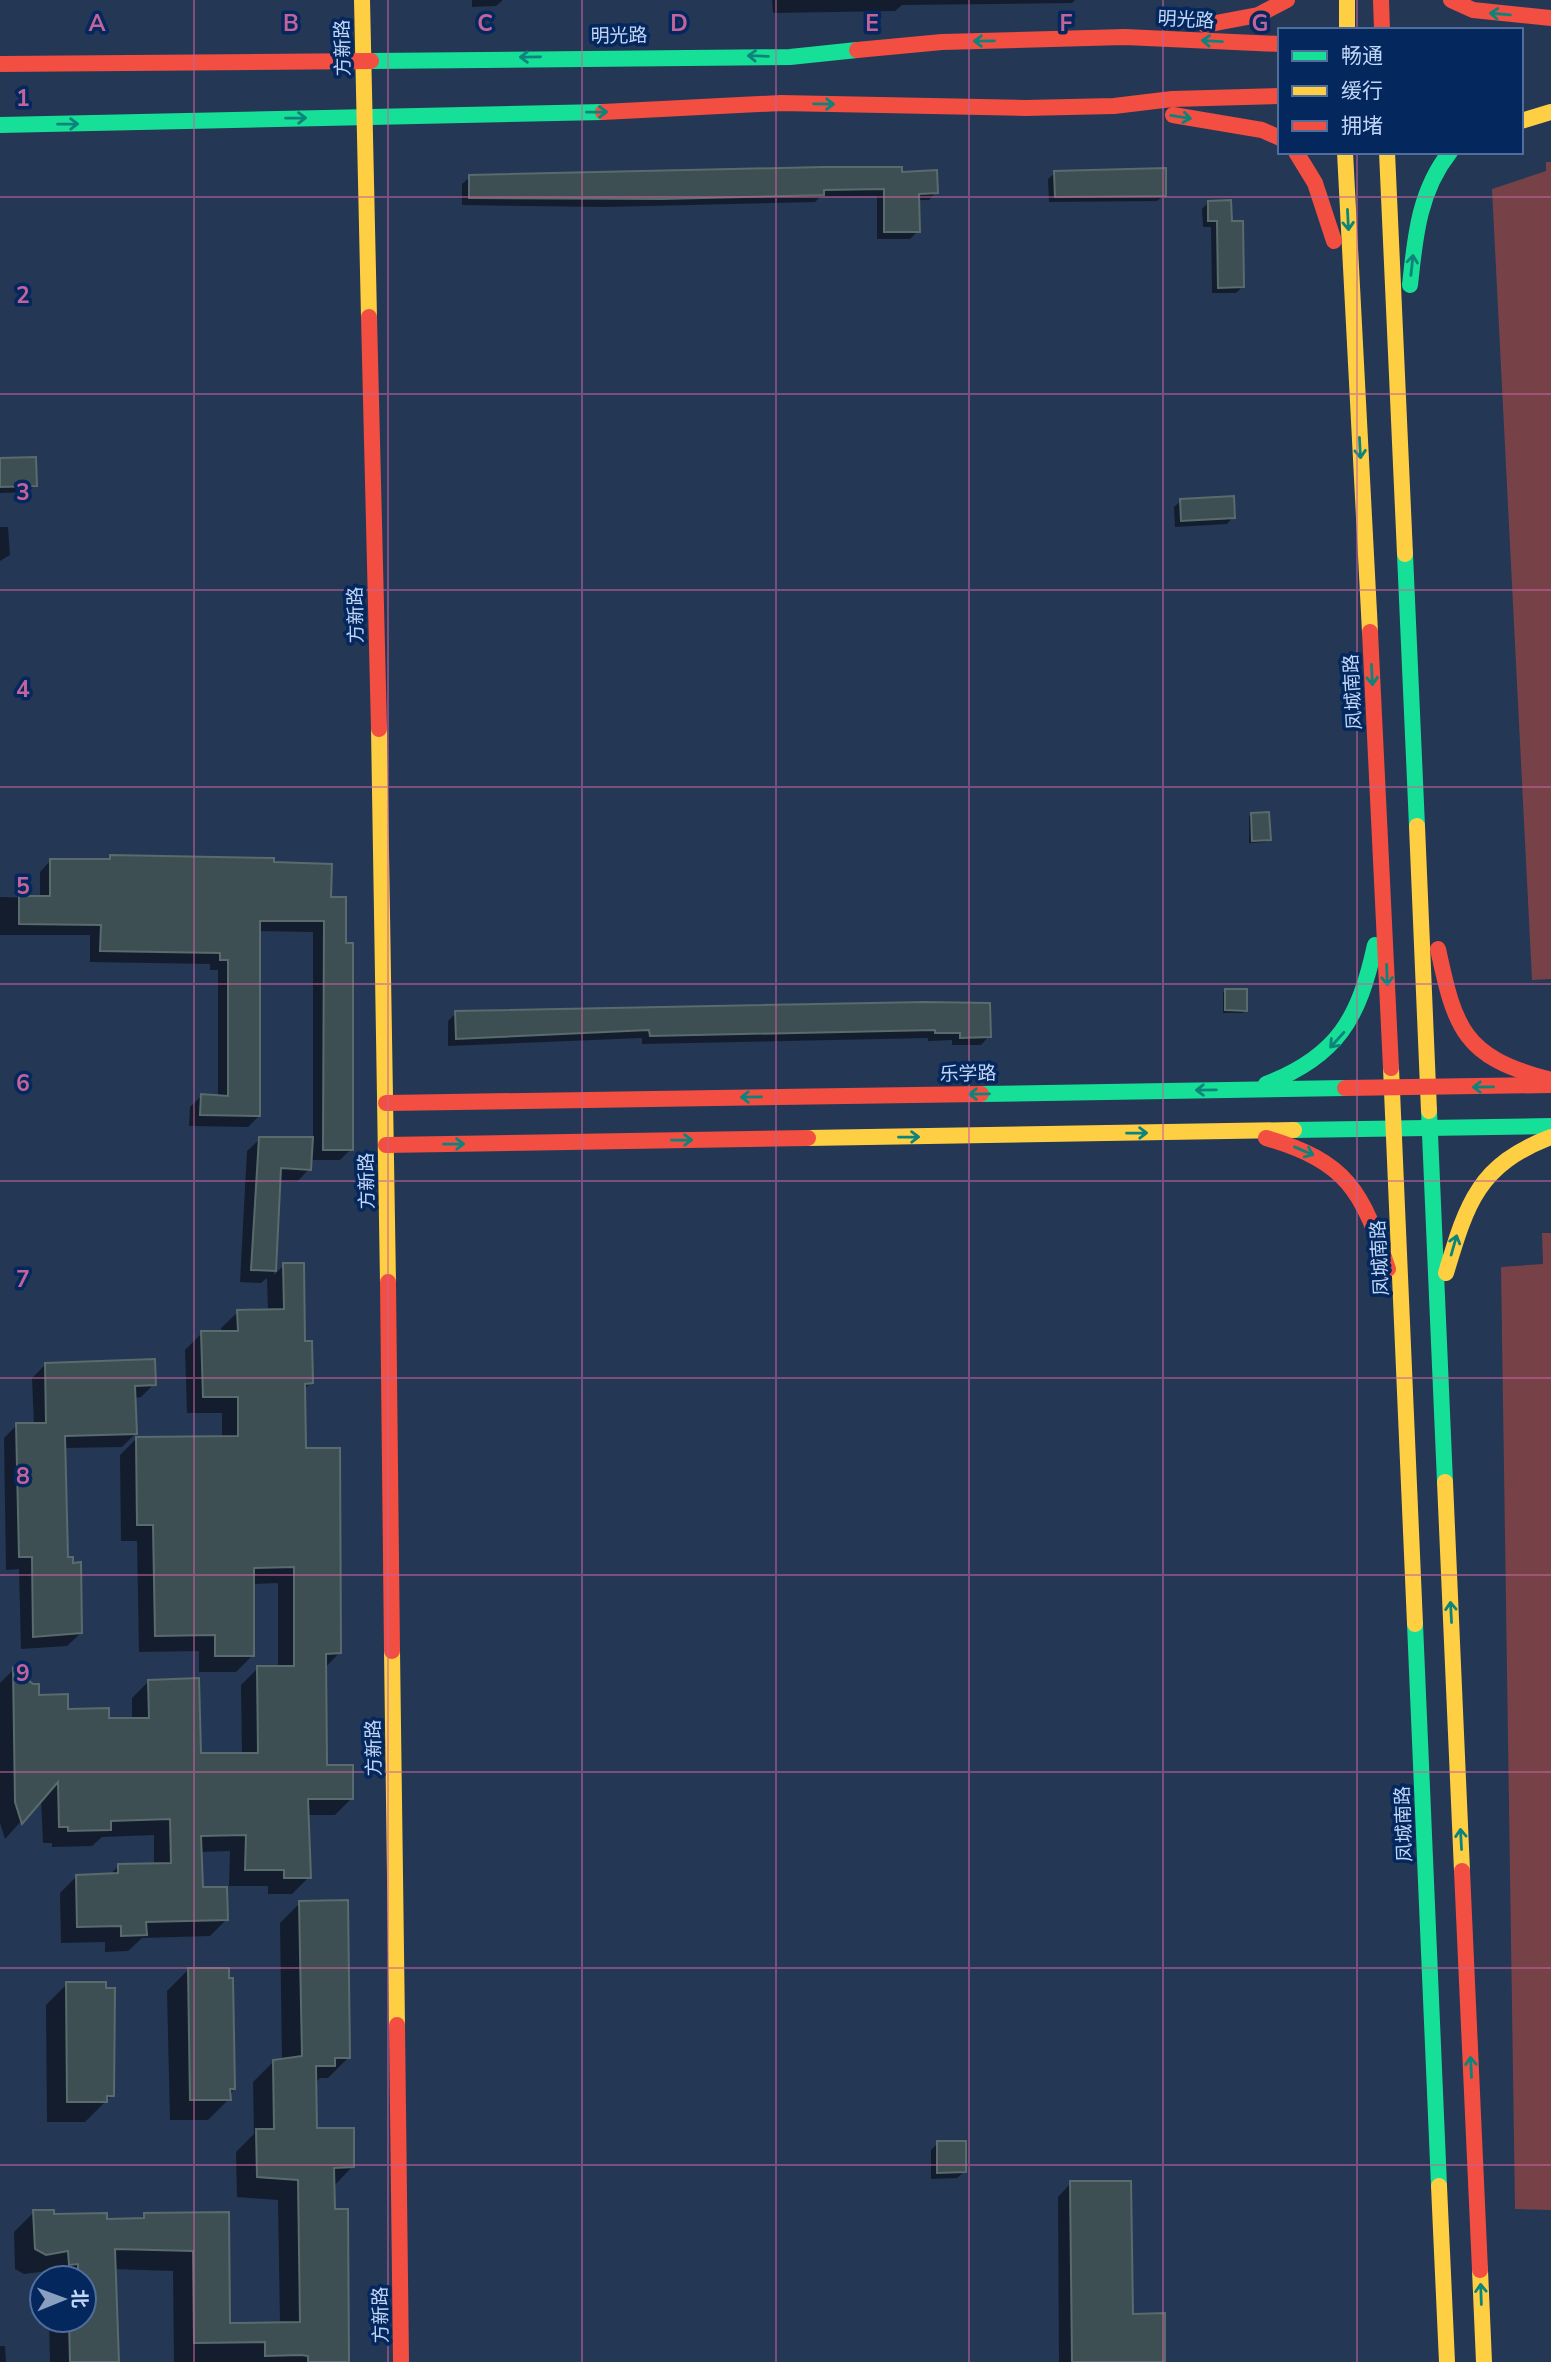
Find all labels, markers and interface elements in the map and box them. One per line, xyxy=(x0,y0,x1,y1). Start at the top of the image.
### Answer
street label: 明光路 xyxy=(1157,6,1215,34)
one-way arrow xyxy=(1489,7,1512,20)
text: A xyxy=(88,8,106,39)
text: B xyxy=(283,8,299,39)
text: C xyxy=(477,8,493,39)
text: D xyxy=(670,8,688,39)
text: E xyxy=(865,8,879,39)
text: F xyxy=(1060,8,1073,39)
text: G xyxy=(1252,8,1268,39)
street label: 方新路 xyxy=(330,19,356,77)
street label: 明光路 xyxy=(590,23,648,49)
legend xyxy=(1278,28,1523,154)
one-way arrow xyxy=(973,34,996,47)
one-way arrow xyxy=(1201,34,1223,47)
text: 畅通 xyxy=(1341,42,1383,70)
one-way arrow xyxy=(519,50,542,64)
one-way arrow xyxy=(746,50,769,63)
text: 缓行 xyxy=(1341,77,1383,105)
text: 1 xyxy=(16,83,30,114)
one-way arrow xyxy=(812,97,835,110)
one-way arrow xyxy=(585,105,608,119)
one-way arrow xyxy=(1170,110,1192,123)
one-way arrow xyxy=(284,111,307,124)
text: 拥堵 xyxy=(1341,112,1383,140)
one-way arrow xyxy=(56,117,79,130)
one-way arrow xyxy=(1342,209,1355,231)
one-way arrow xyxy=(1406,255,1419,277)
text: 2 xyxy=(16,280,30,311)
one-way arrow xyxy=(1354,436,1367,458)
text: 3 xyxy=(16,477,30,508)
street label: 方新路 xyxy=(343,586,369,644)
street label: 凤城南路 xyxy=(1338,653,1368,731)
one-way arrow xyxy=(1366,663,1379,686)
text: 4 xyxy=(16,674,30,705)
text: 5 xyxy=(16,871,30,902)
one-way arrow xyxy=(1381,964,1394,987)
one-way arrow xyxy=(1329,1031,1345,1049)
street label: 乐学路 xyxy=(939,1061,997,1087)
text: 6 xyxy=(16,1068,30,1099)
one-way arrow xyxy=(1472,1080,1495,1093)
one-way arrow xyxy=(1195,1084,1218,1097)
one-way arrow xyxy=(968,1087,991,1101)
one-way arrow xyxy=(740,1091,763,1104)
one-way arrow xyxy=(1125,1126,1148,1140)
one-way arrow xyxy=(897,1130,920,1144)
one-way arrow xyxy=(670,1134,693,1147)
one-way arrow xyxy=(443,1137,466,1151)
one-way arrow xyxy=(1292,1146,1314,1159)
street label: 方新路 xyxy=(354,1152,380,1210)
street label: 凤城南路 xyxy=(1365,1219,1395,1297)
one-way arrow xyxy=(1448,1234,1461,1256)
text: 7 xyxy=(16,1264,30,1295)
text: 8 xyxy=(16,1461,30,1492)
one-way arrow xyxy=(1445,1601,1458,1624)
text: 9 xyxy=(16,1658,30,1689)
street label: 方新路 xyxy=(361,1719,387,1777)
street label: 凤城南路 xyxy=(1390,1786,1418,1862)
one-way arrow xyxy=(1455,1828,1468,1851)
one-way arrow xyxy=(1465,2055,1478,2078)
north arrow xyxy=(28,2264,98,2334)
one-way arrow xyxy=(1475,2283,1488,2306)
street label: 方新路 xyxy=(368,2286,394,2344)
text: 北 xyxy=(66,2289,92,2308)

